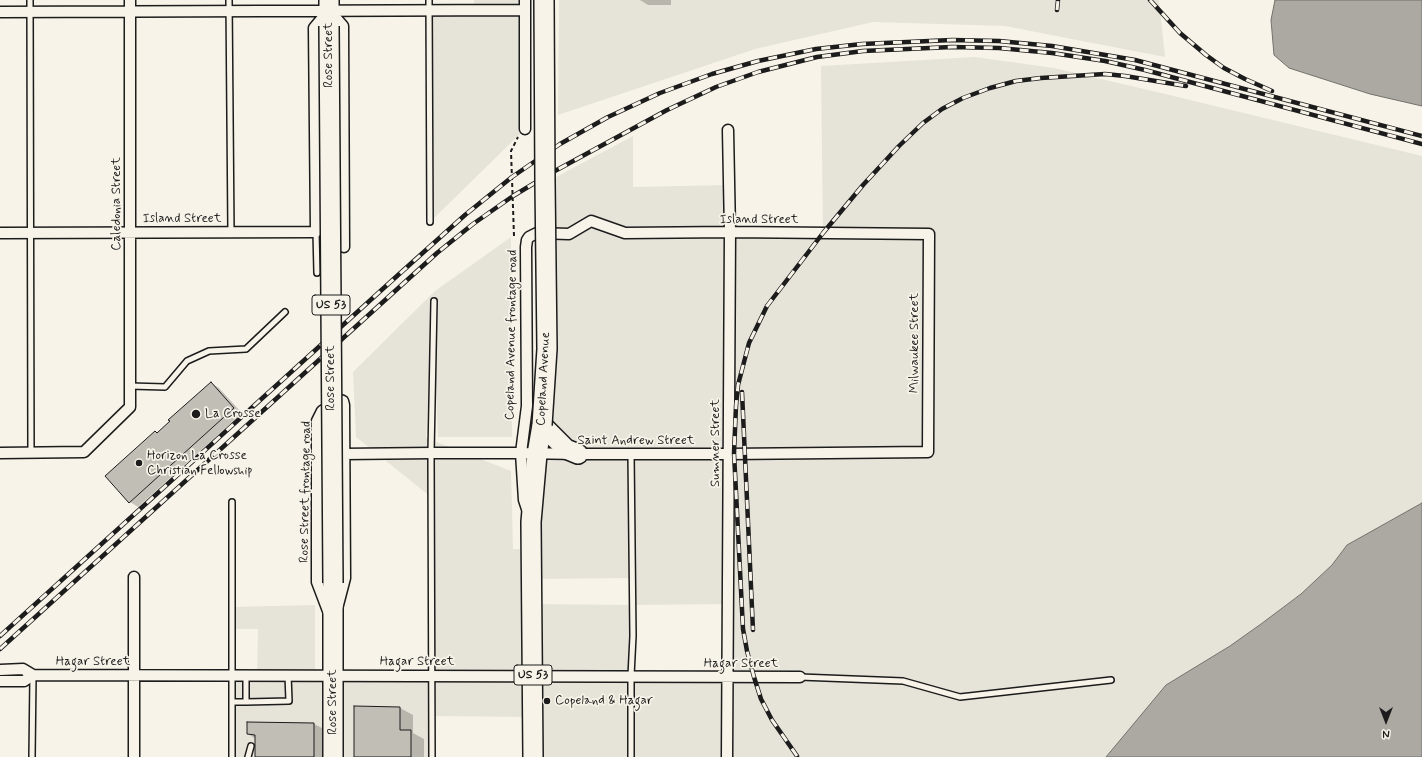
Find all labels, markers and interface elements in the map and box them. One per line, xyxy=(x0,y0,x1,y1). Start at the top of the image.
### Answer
street label: Rose Street xyxy=(321,22,337,88)
street label: Caledonia Street xyxy=(109,157,125,251)
street label: Island Street xyxy=(143,211,221,227)
street label: Island Street xyxy=(720,212,798,228)
street label: Copeland Avenue frontage road xyxy=(503,250,521,420)
street label: Milwaukee Street xyxy=(907,293,923,393)
road number: US 53 xyxy=(312,295,350,315)
street label: Copeland Avenue xyxy=(534,332,554,426)
street label: Rose Street xyxy=(323,345,339,411)
street label: Sumner Street xyxy=(708,399,724,487)
place label: La Crosse xyxy=(205,406,261,422)
marker: La Crosse xyxy=(190,408,202,420)
street label: Rose Street frontage road xyxy=(297,421,315,563)
street label: Saint Andrew Street xyxy=(578,433,694,449)
place label: Horizon La Crosse Christian Fellowship xyxy=(147,448,253,479)
marker: Horizon La Crosse Christian Fellowship xyxy=(134,458,144,468)
street label: Hagar Street xyxy=(56,654,130,670)
street label: Hagar Street xyxy=(380,654,454,670)
street label: Hagar Street xyxy=(704,656,778,672)
road number: US 53 xyxy=(514,665,552,685)
street label: Rose Street xyxy=(325,669,341,735)
place label: Copeland & Hagar xyxy=(555,693,653,709)
marker: Copeland & Hagar xyxy=(542,696,552,706)
north arrow xyxy=(1366,701,1406,741)
text: N xyxy=(1382,726,1390,740)

